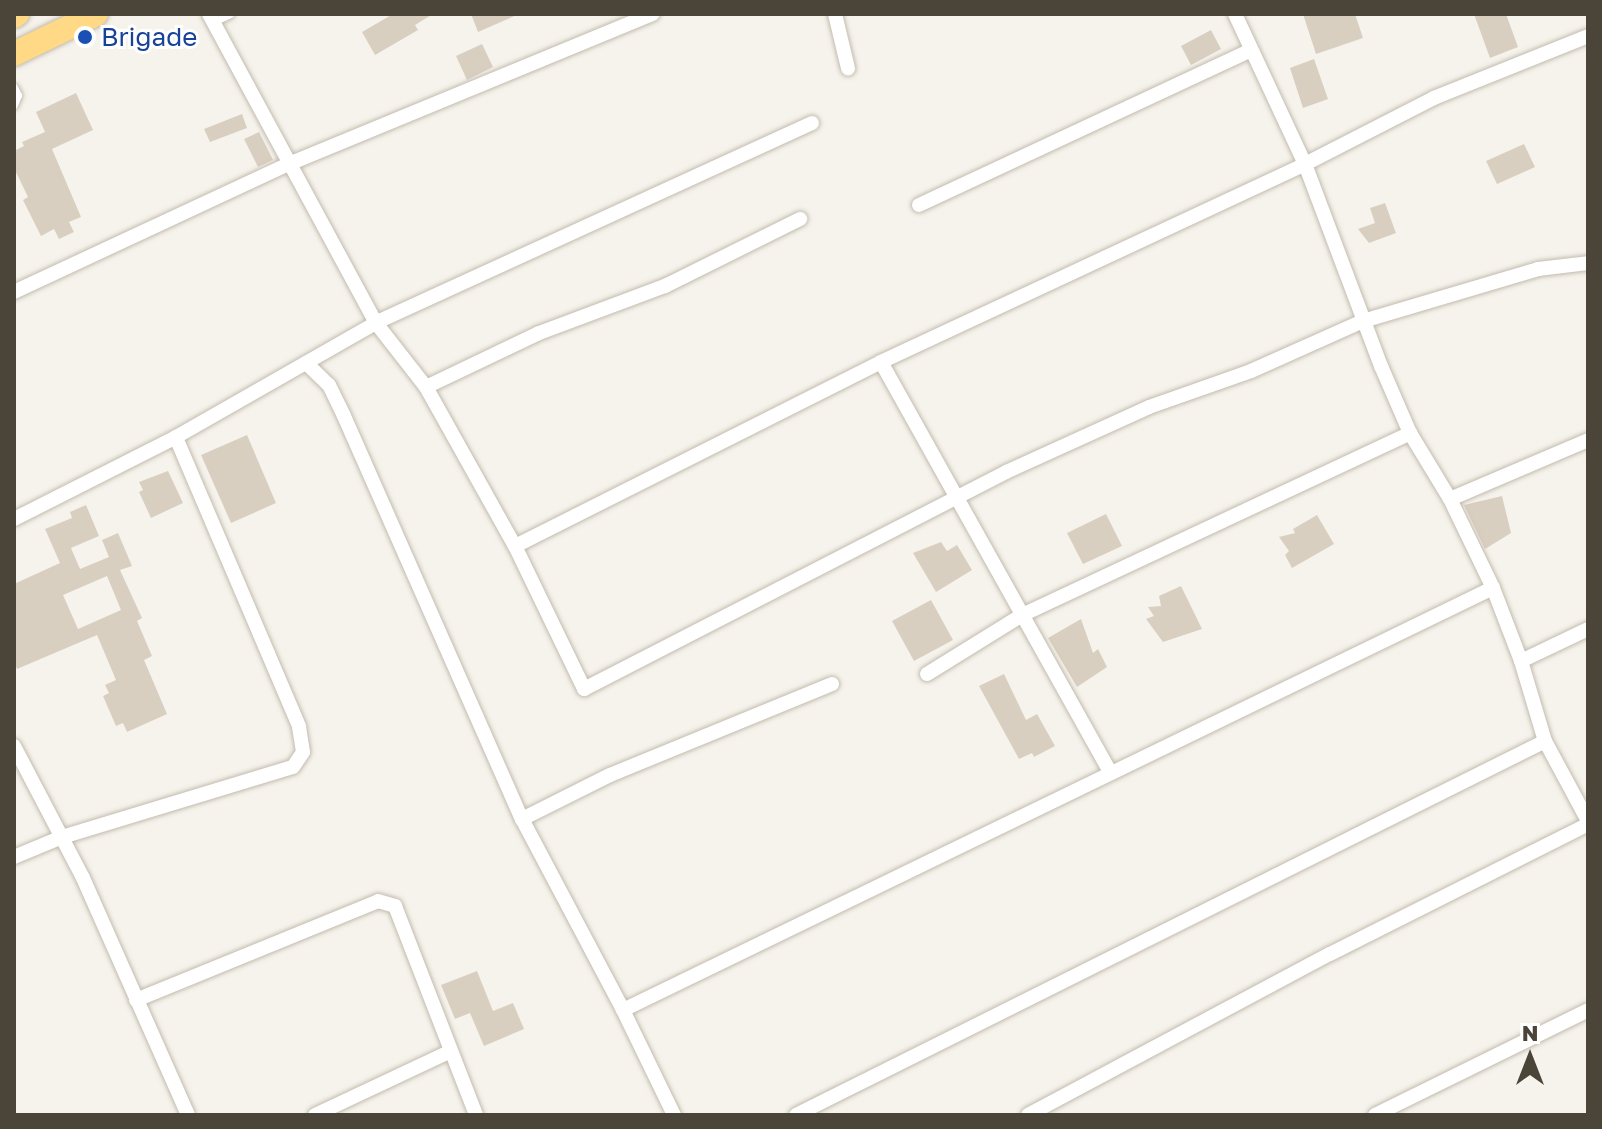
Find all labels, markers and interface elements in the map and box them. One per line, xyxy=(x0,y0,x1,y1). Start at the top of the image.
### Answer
place label: Brigade xyxy=(101,21,197,53)
marker: Brigade xyxy=(76,28,94,46)
north arrow xyxy=(1490,1017,1570,1097)
text: N xyxy=(1522,1019,1538,1046)

